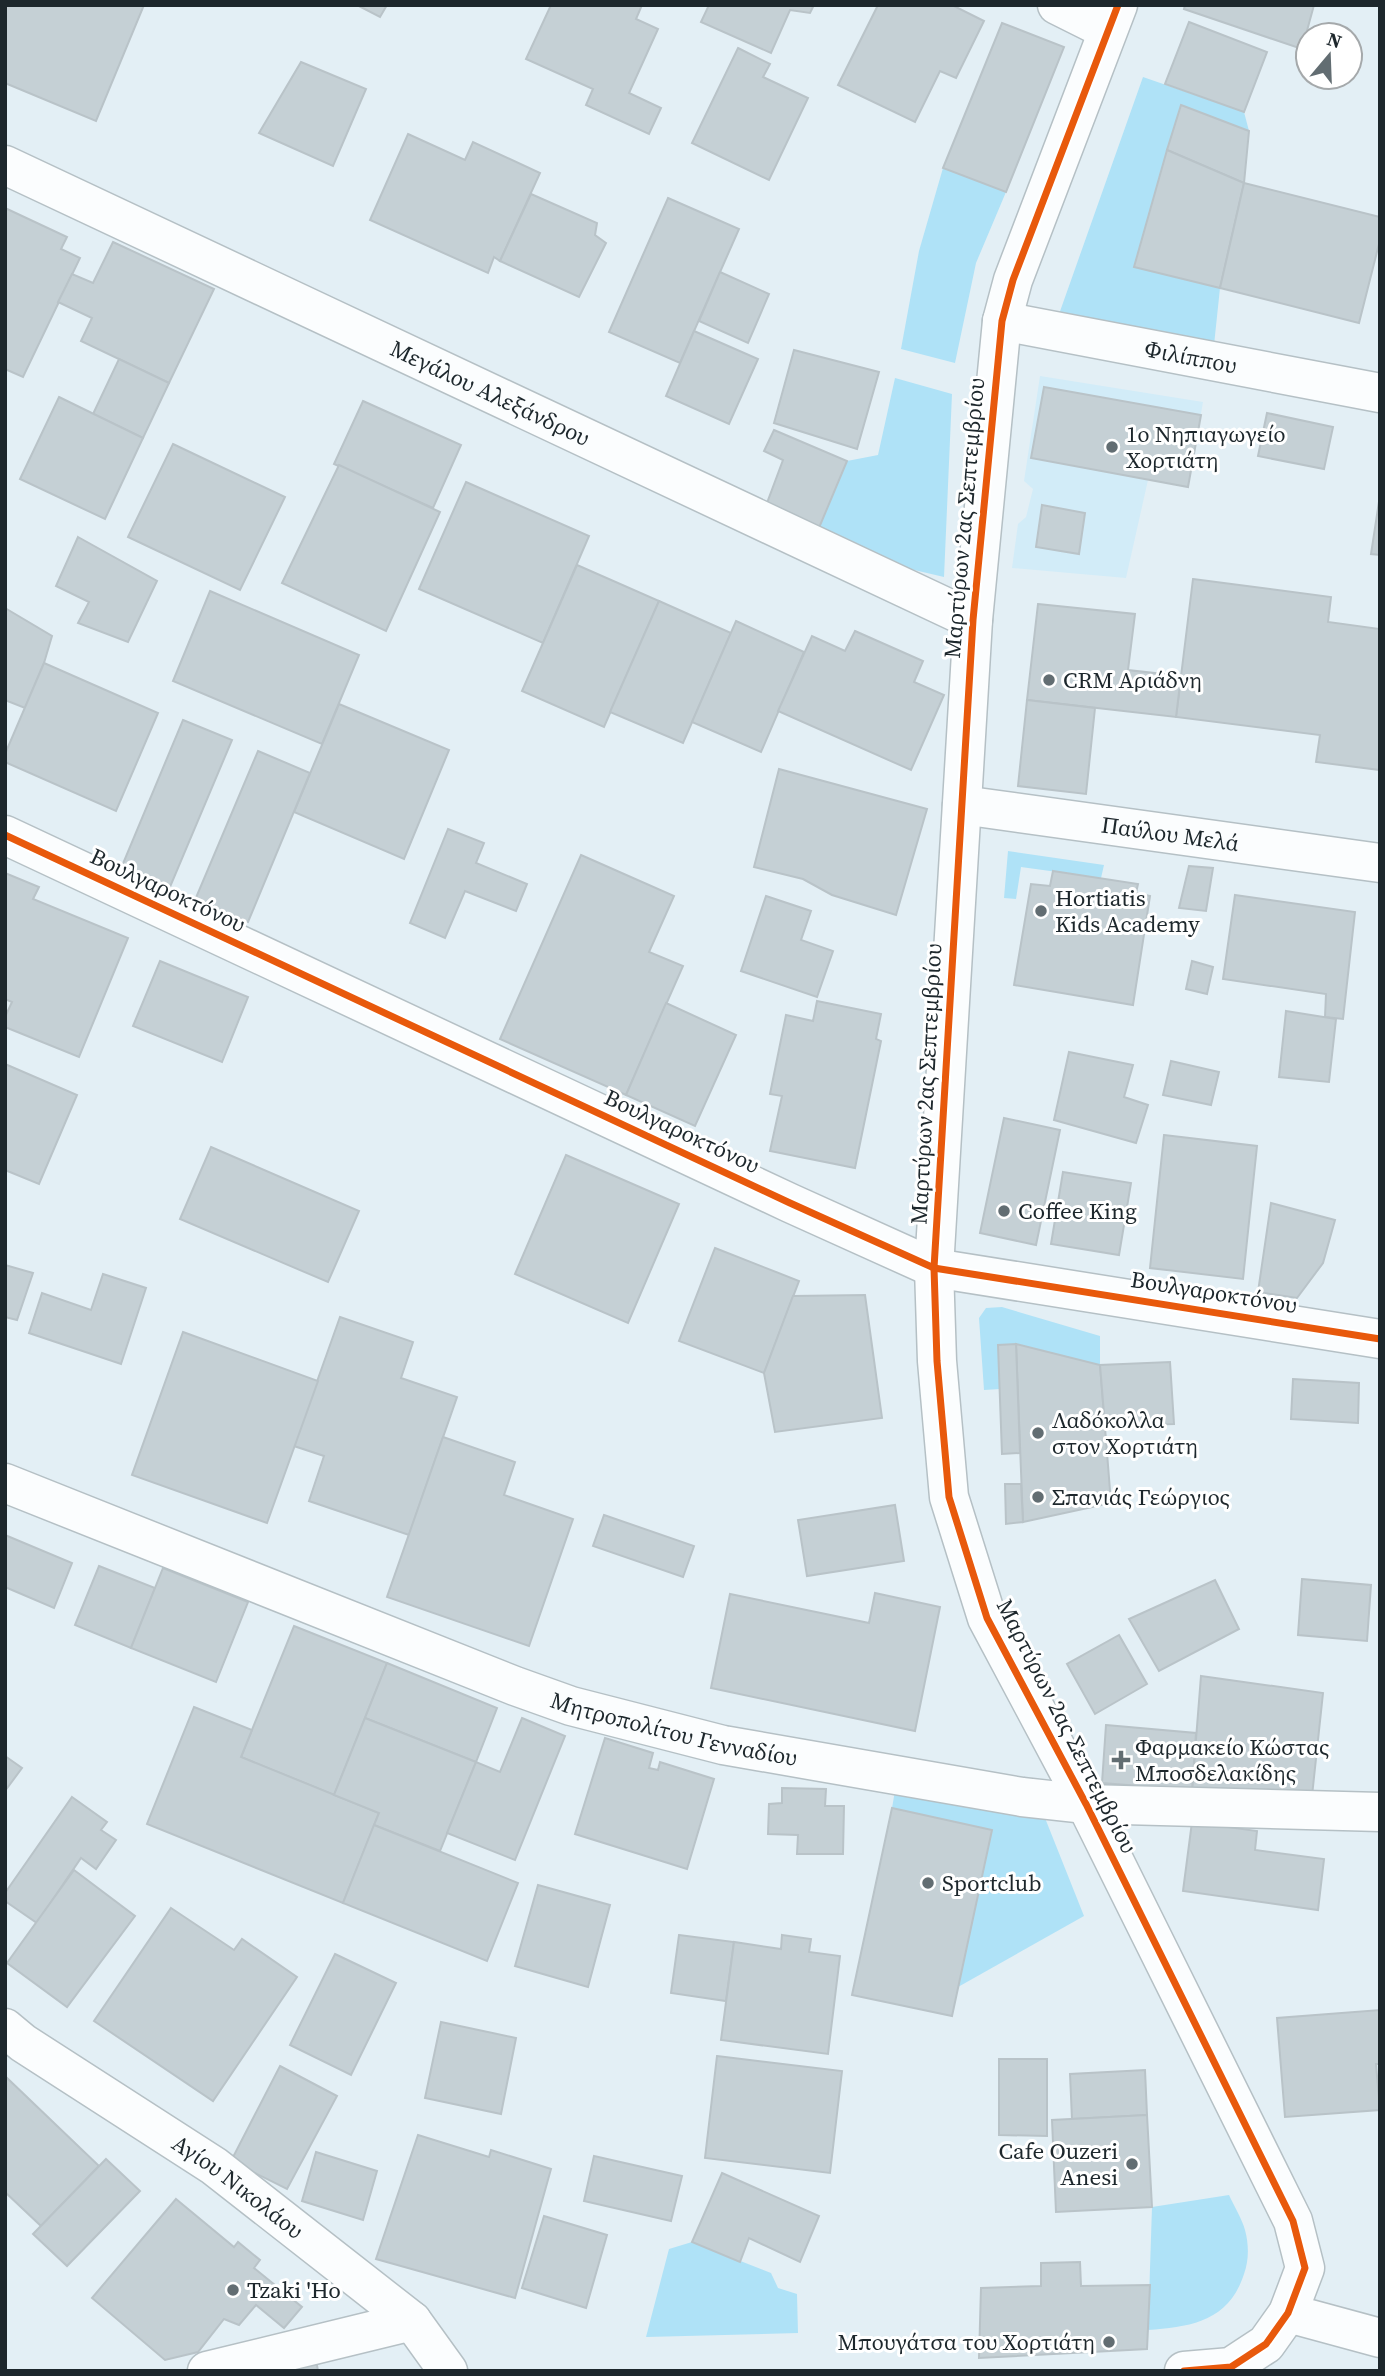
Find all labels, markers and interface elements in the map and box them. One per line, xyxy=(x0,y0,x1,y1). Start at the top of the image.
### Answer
north arrow xyxy=(1294,21,1364,91)
text: N xyxy=(1324,25,1345,55)
street label: Μεγάλου Αλεξάνδρου xyxy=(385,332,595,454)
street label: Φιλίππου xyxy=(1142,332,1239,381)
street label: Μαρτύρων 2ας Σεπτεμβρίου xyxy=(936,376,992,660)
place label: 1ο Νηπιαγωγείο Χορτιάτη xyxy=(1126,418,1285,476)
marker: 1ο Νηπιαγωγείο Χορτιάτη xyxy=(1104,439,1120,455)
place label: CRM Αριάδνη xyxy=(1063,664,1202,696)
marker: CRM Αριάδνη xyxy=(1041,672,1057,688)
street label: Παύλου Μελά xyxy=(1099,808,1241,859)
street label: Βουλγαροκτόνου xyxy=(85,840,251,940)
place label: Hortiatis Kids Academy xyxy=(1055,882,1200,940)
marker: Hortiatis Kids Academy xyxy=(1033,903,1049,919)
street label: Μαρτύρων 2ας Σεπτεμβρίου xyxy=(903,943,949,1225)
street label: Βουλγαροκτόνου xyxy=(599,1081,765,1181)
place label: Coffee King xyxy=(1018,1195,1137,1227)
marker: Coffee King xyxy=(996,1203,1012,1219)
street label: Βουλγαροκτόνου xyxy=(1129,1263,1299,1321)
place label: Λαδόκολλα στον Χορτιάτη xyxy=(1052,1404,1198,1462)
marker: Λαδόκολλα στον Χορτιάτη xyxy=(1030,1425,1046,1441)
place label: Σπανιάς Γεώργιος xyxy=(1052,1481,1230,1513)
marker: Σπανιάς Γεώργιος xyxy=(1030,1489,1046,1505)
street label: Μαρτύρων 2ας Σεπτεμβρίου xyxy=(989,1593,1145,1859)
street label: Μητροπολίτου Γενναδίου xyxy=(546,1684,800,1774)
place label: Φαρμακείο Κώστας Μποσδελακίδης xyxy=(1135,1731,1330,1789)
marker: Φαρμακείο Κώστας Μποσδελακίδης xyxy=(1113,1752,1129,1768)
place label: Sportclub xyxy=(942,1867,1042,1899)
marker: Sportclub xyxy=(920,1875,936,1891)
street label: Αγίου Νικολάου xyxy=(166,2127,310,2246)
place label: Cafe Ouzeri Anesi xyxy=(998,2135,1118,2193)
marker: Cafe Ouzeri Anesi xyxy=(1124,2156,1140,2172)
place label: Tzaki 'Ho xyxy=(247,2274,341,2306)
marker: Tzaki 'Ho xyxy=(225,2282,241,2298)
place label: Μπουγάτσα του Χορτιάτη xyxy=(838,2326,1095,2358)
marker: Μπουγάτσα του Χορτιάτη xyxy=(1101,2334,1117,2350)

